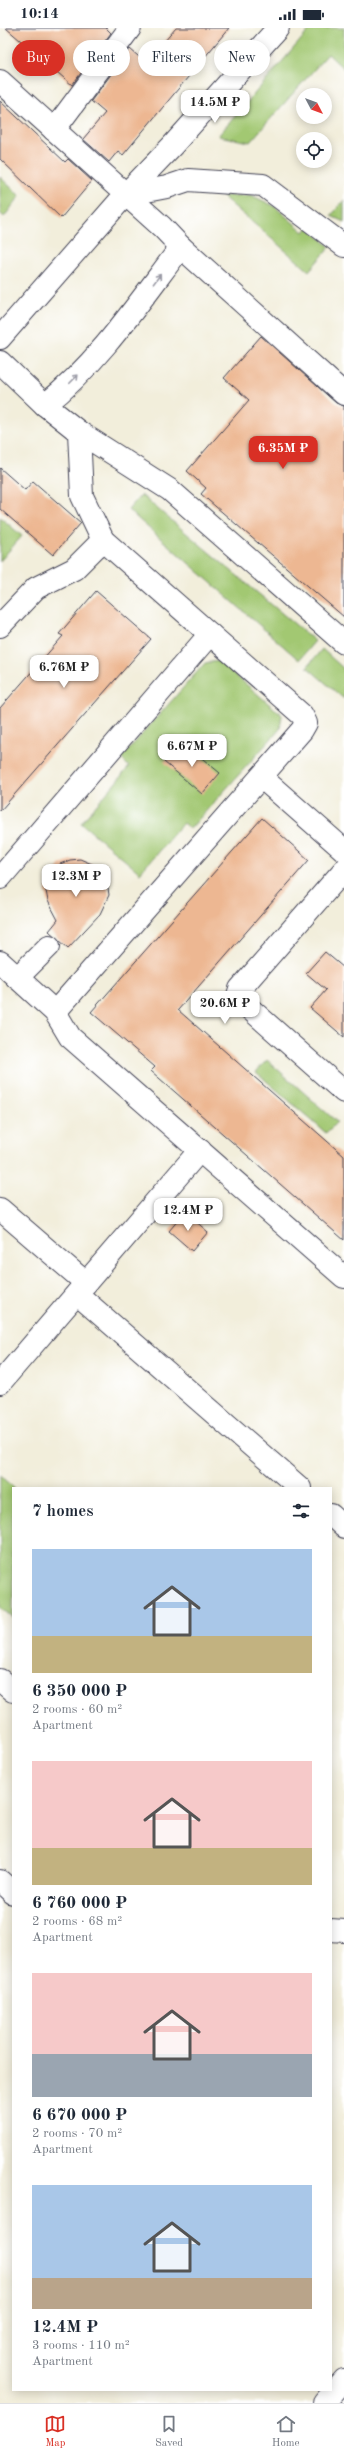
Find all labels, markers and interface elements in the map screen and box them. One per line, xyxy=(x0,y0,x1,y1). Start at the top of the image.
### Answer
text: 10:14 xyxy=(20,7,59,22)
chip: Buy xyxy=(12,40,65,76)
chip: Rent xyxy=(73,40,130,76)
chip: Filters xyxy=(138,40,206,76)
chip: New xyxy=(214,40,270,76)
north arrow xyxy=(296,88,332,124)
map controls xyxy=(296,88,332,168)
pin: 14.5M ₽ xyxy=(178,90,252,124)
text: 14.5M ₽ xyxy=(190,96,240,109)
button: locate xyxy=(296,132,332,168)
one-way arrow xyxy=(153,273,161,284)
one-way arrow xyxy=(69,374,79,384)
pin: 6.35M ₽ xyxy=(246,436,320,470)
text: 6.35M ₽ xyxy=(258,442,308,455)
pin: 6.76M ₽ xyxy=(27,655,101,689)
text: 6.76M ₽ xyxy=(39,661,89,674)
pin: 6.67M ₽ xyxy=(155,734,229,768)
text: 6.67M ₽ xyxy=(167,740,217,753)
pin: 12.3M ₽ xyxy=(39,864,113,898)
text: 12.3M ₽ xyxy=(51,870,101,883)
pin: 20.6M ₽ xyxy=(188,991,262,1025)
text: 20.6M ₽ xyxy=(200,997,250,1010)
pin: 12.4M ₽ xyxy=(151,1198,225,1232)
text: 12.4M ₽ xyxy=(163,1204,213,1217)
icon: filters xyxy=(290,1500,312,1522)
text: 7 homes xyxy=(32,1503,94,1520)
icon: home xyxy=(136,1575,208,1647)
text: 6 350 000 ₽ xyxy=(32,1683,127,1700)
text: 2 rooms · 60 m² xyxy=(32,1703,122,1716)
text: Apartment xyxy=(32,1719,93,1732)
icon: home xyxy=(136,1787,208,1859)
text: 6 760 000 ₽ xyxy=(32,1895,127,1912)
text: 2 rooms · 68 m² xyxy=(32,1915,122,1928)
text: Apartment xyxy=(32,1931,93,1944)
icon: home xyxy=(136,1999,208,2071)
text: 6 670 000 ₽ xyxy=(32,2107,127,2124)
text: 2 rooms · 70 m² xyxy=(32,2127,122,2140)
text: Apartment xyxy=(32,2143,93,2156)
icon: home xyxy=(136,2211,208,2283)
text: 12.4M ₽ xyxy=(32,2319,98,2336)
text: 3 rooms · 110 m² xyxy=(32,2339,130,2352)
text: Apartment xyxy=(32,2355,93,2368)
tab: Map xyxy=(44,2413,66,2451)
tab: Saved xyxy=(155,2413,183,2451)
tab: Home xyxy=(272,2413,300,2451)

